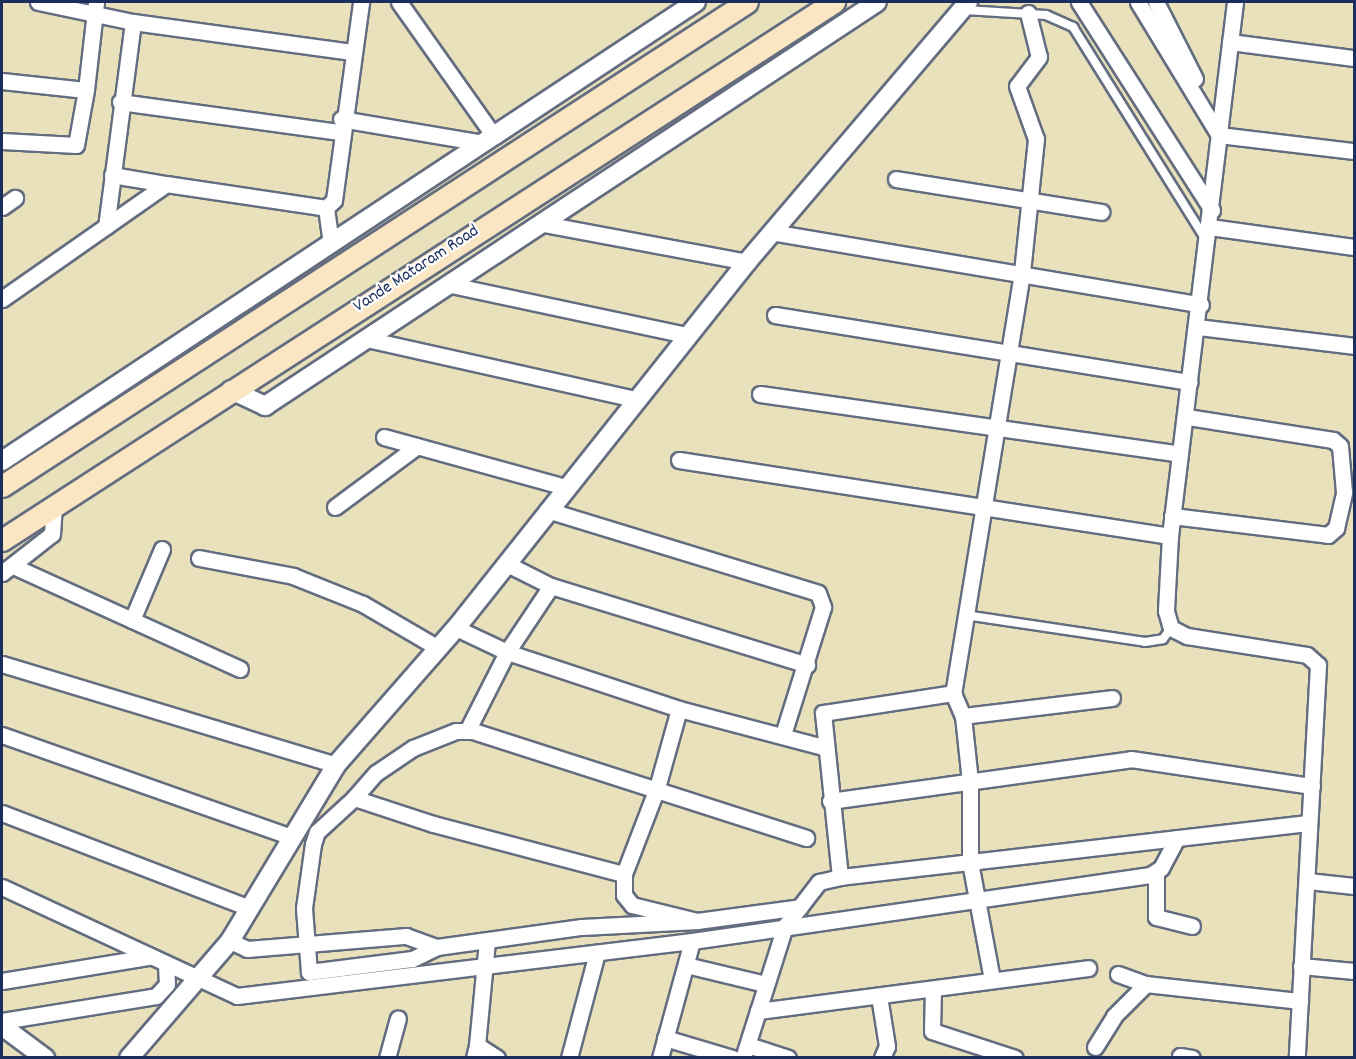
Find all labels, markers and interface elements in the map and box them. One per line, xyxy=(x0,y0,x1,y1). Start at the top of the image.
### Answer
street label: Vande Mataram Road xyxy=(350,221,484,319)

